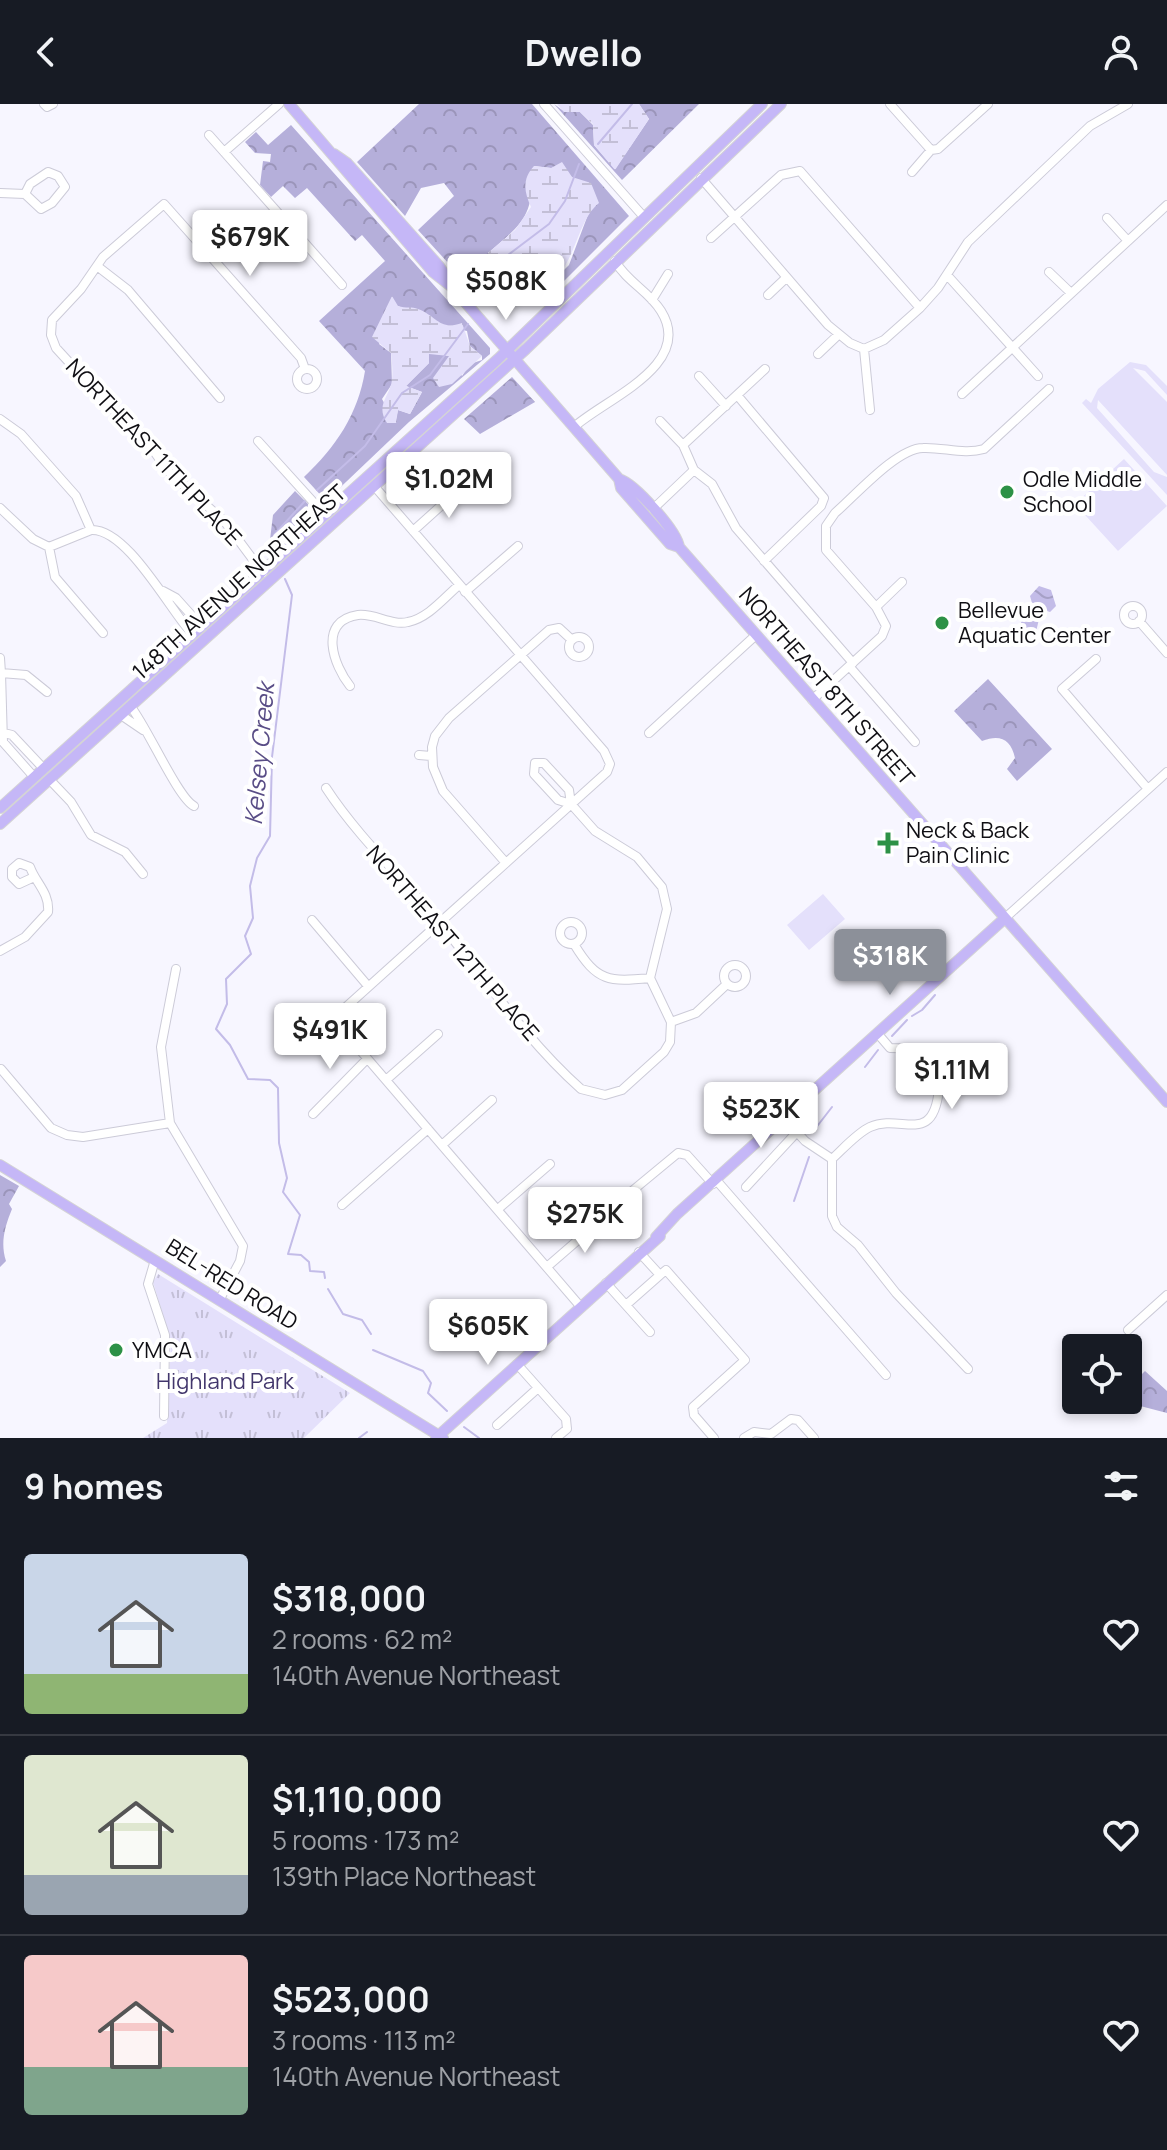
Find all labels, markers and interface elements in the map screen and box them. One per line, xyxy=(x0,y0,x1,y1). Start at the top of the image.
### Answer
text: Dwello xyxy=(525,28,642,77)
icon: back xyxy=(24,30,68,74)
icon: person xyxy=(1099,30,1143,74)
pin: $679K xyxy=(194,210,306,278)
text: $679K xyxy=(210,218,290,254)
pin: $508K xyxy=(450,254,562,322)
text: $508K xyxy=(465,262,547,298)
street label: NORTHEAST 11TH PLACE xyxy=(59,352,249,552)
pin: $1.02M xyxy=(384,452,514,520)
text: $1.02M xyxy=(404,460,494,496)
place label: Odle Middle School xyxy=(1023,464,1142,519)
street label: 148TH AVENUE NORTHEAST xyxy=(126,478,352,686)
marker: Odle Middle School xyxy=(998,483,1016,501)
street label: NORTHEAST 8TH STREET xyxy=(732,580,922,792)
place label: Bellevue Aquatic Center xyxy=(958,595,1111,650)
marker: Bellevue Aquatic Center xyxy=(933,614,951,632)
water label: Kelsey Creek xyxy=(236,678,281,826)
place label: Neck & Back Pain Clinic xyxy=(906,815,1030,870)
marker: Neck & Back Pain Clinic xyxy=(877,832,899,854)
street label: NORTHEAST 12TH PLACE xyxy=(360,839,546,1047)
pin: $318K xyxy=(834,929,946,997)
text: $318K xyxy=(852,937,928,973)
pin: $491K xyxy=(274,1003,386,1071)
text: $491K xyxy=(292,1011,368,1047)
pin: $1.11M xyxy=(887,1043,1017,1111)
text: $1.11M xyxy=(914,1051,990,1087)
pin: $523K xyxy=(705,1082,817,1150)
text: $523K xyxy=(722,1090,800,1126)
pin: $275K xyxy=(529,1187,641,1255)
text: $275K xyxy=(546,1195,624,1231)
street label: BEL-RED ROAD xyxy=(160,1231,304,1337)
pin: $605K xyxy=(432,1299,544,1367)
text: $605K xyxy=(447,1307,529,1343)
map controls xyxy=(1062,1334,1142,1414)
button: locate xyxy=(1062,1334,1142,1414)
place label: YMCA xyxy=(132,1335,192,1365)
marker: YMCA xyxy=(107,1341,125,1359)
park label: Highland Park xyxy=(156,1366,295,1396)
text: 9 homes xyxy=(24,1463,163,1509)
icon: filters xyxy=(1099,1464,1143,1508)
text: $318,000 xyxy=(272,1575,426,1621)
icon: home xyxy=(88,1586,184,1682)
icon: heart xyxy=(1099,1612,1143,1656)
text: 2 rooms · 62 m² xyxy=(272,1621,452,1657)
text: 140th Avenue Northeast xyxy=(272,1657,560,1693)
text: $1,110,000 xyxy=(272,1776,443,1822)
icon: home xyxy=(88,1787,184,1883)
icon: heart xyxy=(1099,1813,1143,1857)
text: 5 rooms · 173 m² xyxy=(272,1822,459,1858)
text: 139th Place Northeast xyxy=(272,1858,536,1894)
text: $523,000 xyxy=(272,1976,430,2022)
icon: home xyxy=(88,1987,184,2083)
icon: heart xyxy=(1099,2013,1143,2057)
text: 3 rooms · 113 m² xyxy=(272,2022,456,2058)
text: 140th Avenue Northeast xyxy=(272,2058,560,2094)

